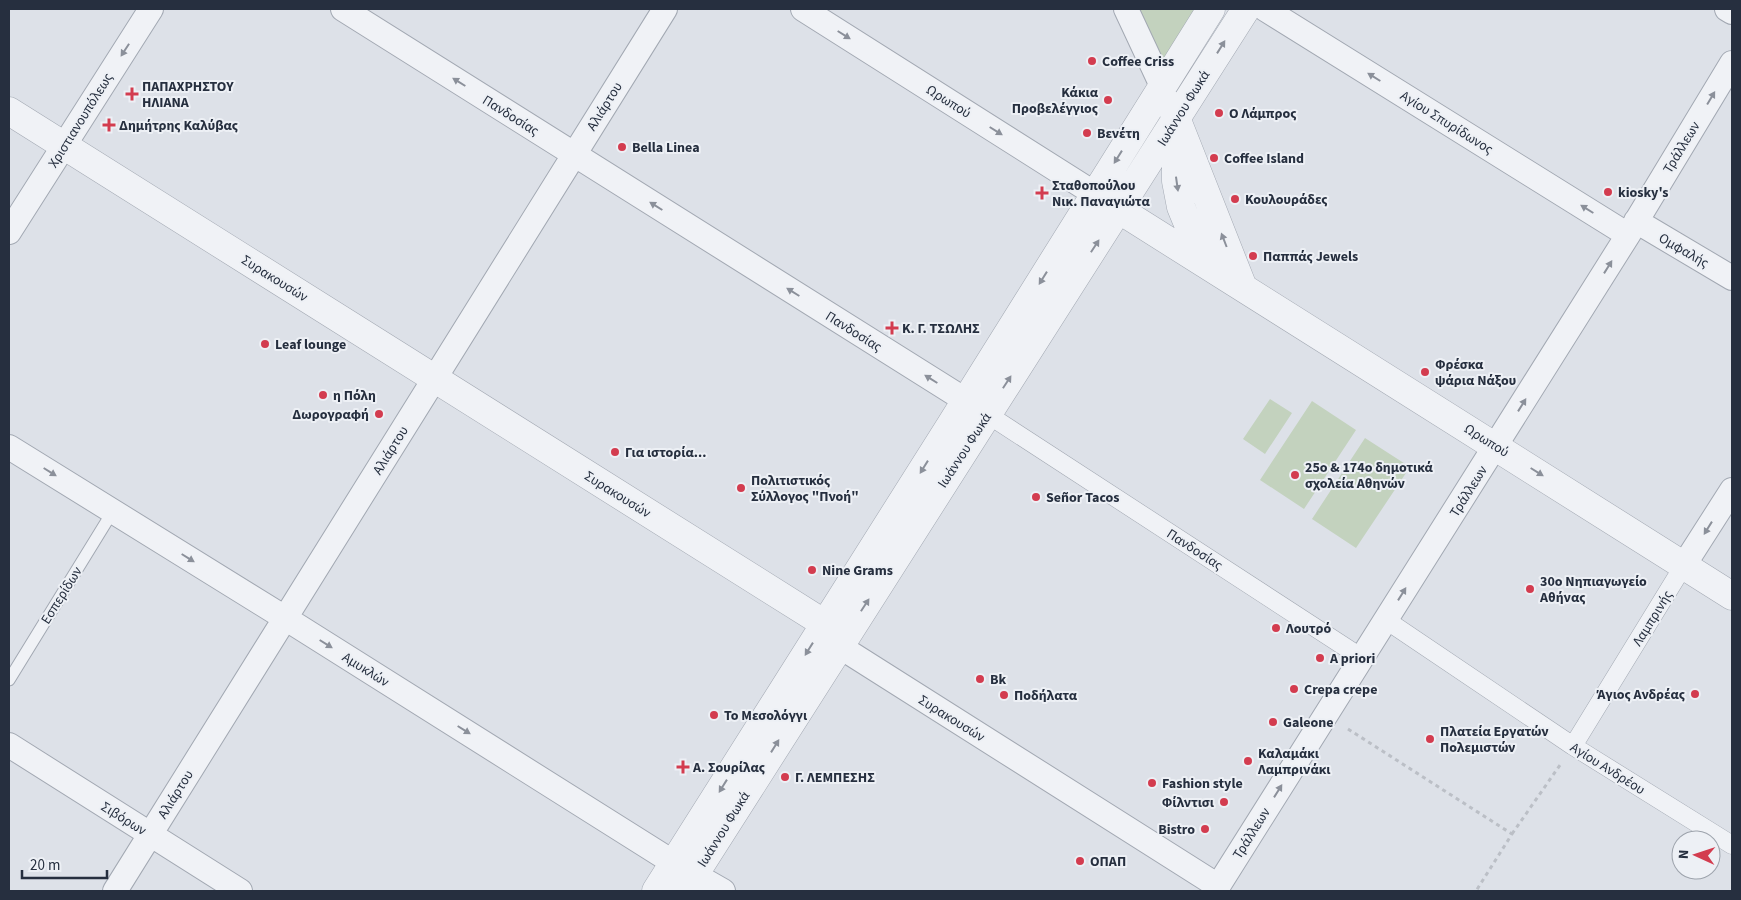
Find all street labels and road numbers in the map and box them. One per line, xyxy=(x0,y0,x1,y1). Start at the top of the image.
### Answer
street label: Ιωάννου Φωκά xyxy=(1153,67,1215,150)
street label: Χριστιανουπόλεως xyxy=(44,69,118,172)
street label: Αλιάρτου xyxy=(582,78,628,135)
street label: Ωρωπού xyxy=(922,80,975,123)
street label: Αγίου Σπυρίδωνος xyxy=(1396,86,1497,159)
street label: Πανδοσίας xyxy=(478,91,543,141)
street label: Τράλλεων xyxy=(1659,117,1705,177)
street label: Ομφαλής xyxy=(1655,228,1712,273)
street label: Συρακουσών xyxy=(237,250,312,307)
street label: Πανδοσίας xyxy=(821,307,886,357)
street label: Ιωάννου Φωκά xyxy=(933,409,997,492)
street label: Ωρωπού xyxy=(1460,419,1513,462)
street label: Αλιάρτου xyxy=(368,422,414,479)
street label: Τράλλεων xyxy=(1445,462,1493,521)
street label: Συρακουσών xyxy=(580,466,655,523)
street label: Πανδοσίας xyxy=(1162,524,1226,575)
street label: Εσπερίδων xyxy=(36,563,88,628)
street label: Λαμπρινής xyxy=(1628,587,1678,650)
street label: Αμυκλών xyxy=(338,648,393,692)
street label: Συρακουσών xyxy=(914,690,989,747)
street label: Αγίου Ανδρέου xyxy=(1566,738,1649,800)
street label: Αλιάρτου xyxy=(153,766,199,823)
street label: Ιωάννου Φωκά xyxy=(693,788,755,871)
street label: Σιβόρων xyxy=(97,797,150,841)
street label: Τράλλεων xyxy=(1228,804,1276,863)

